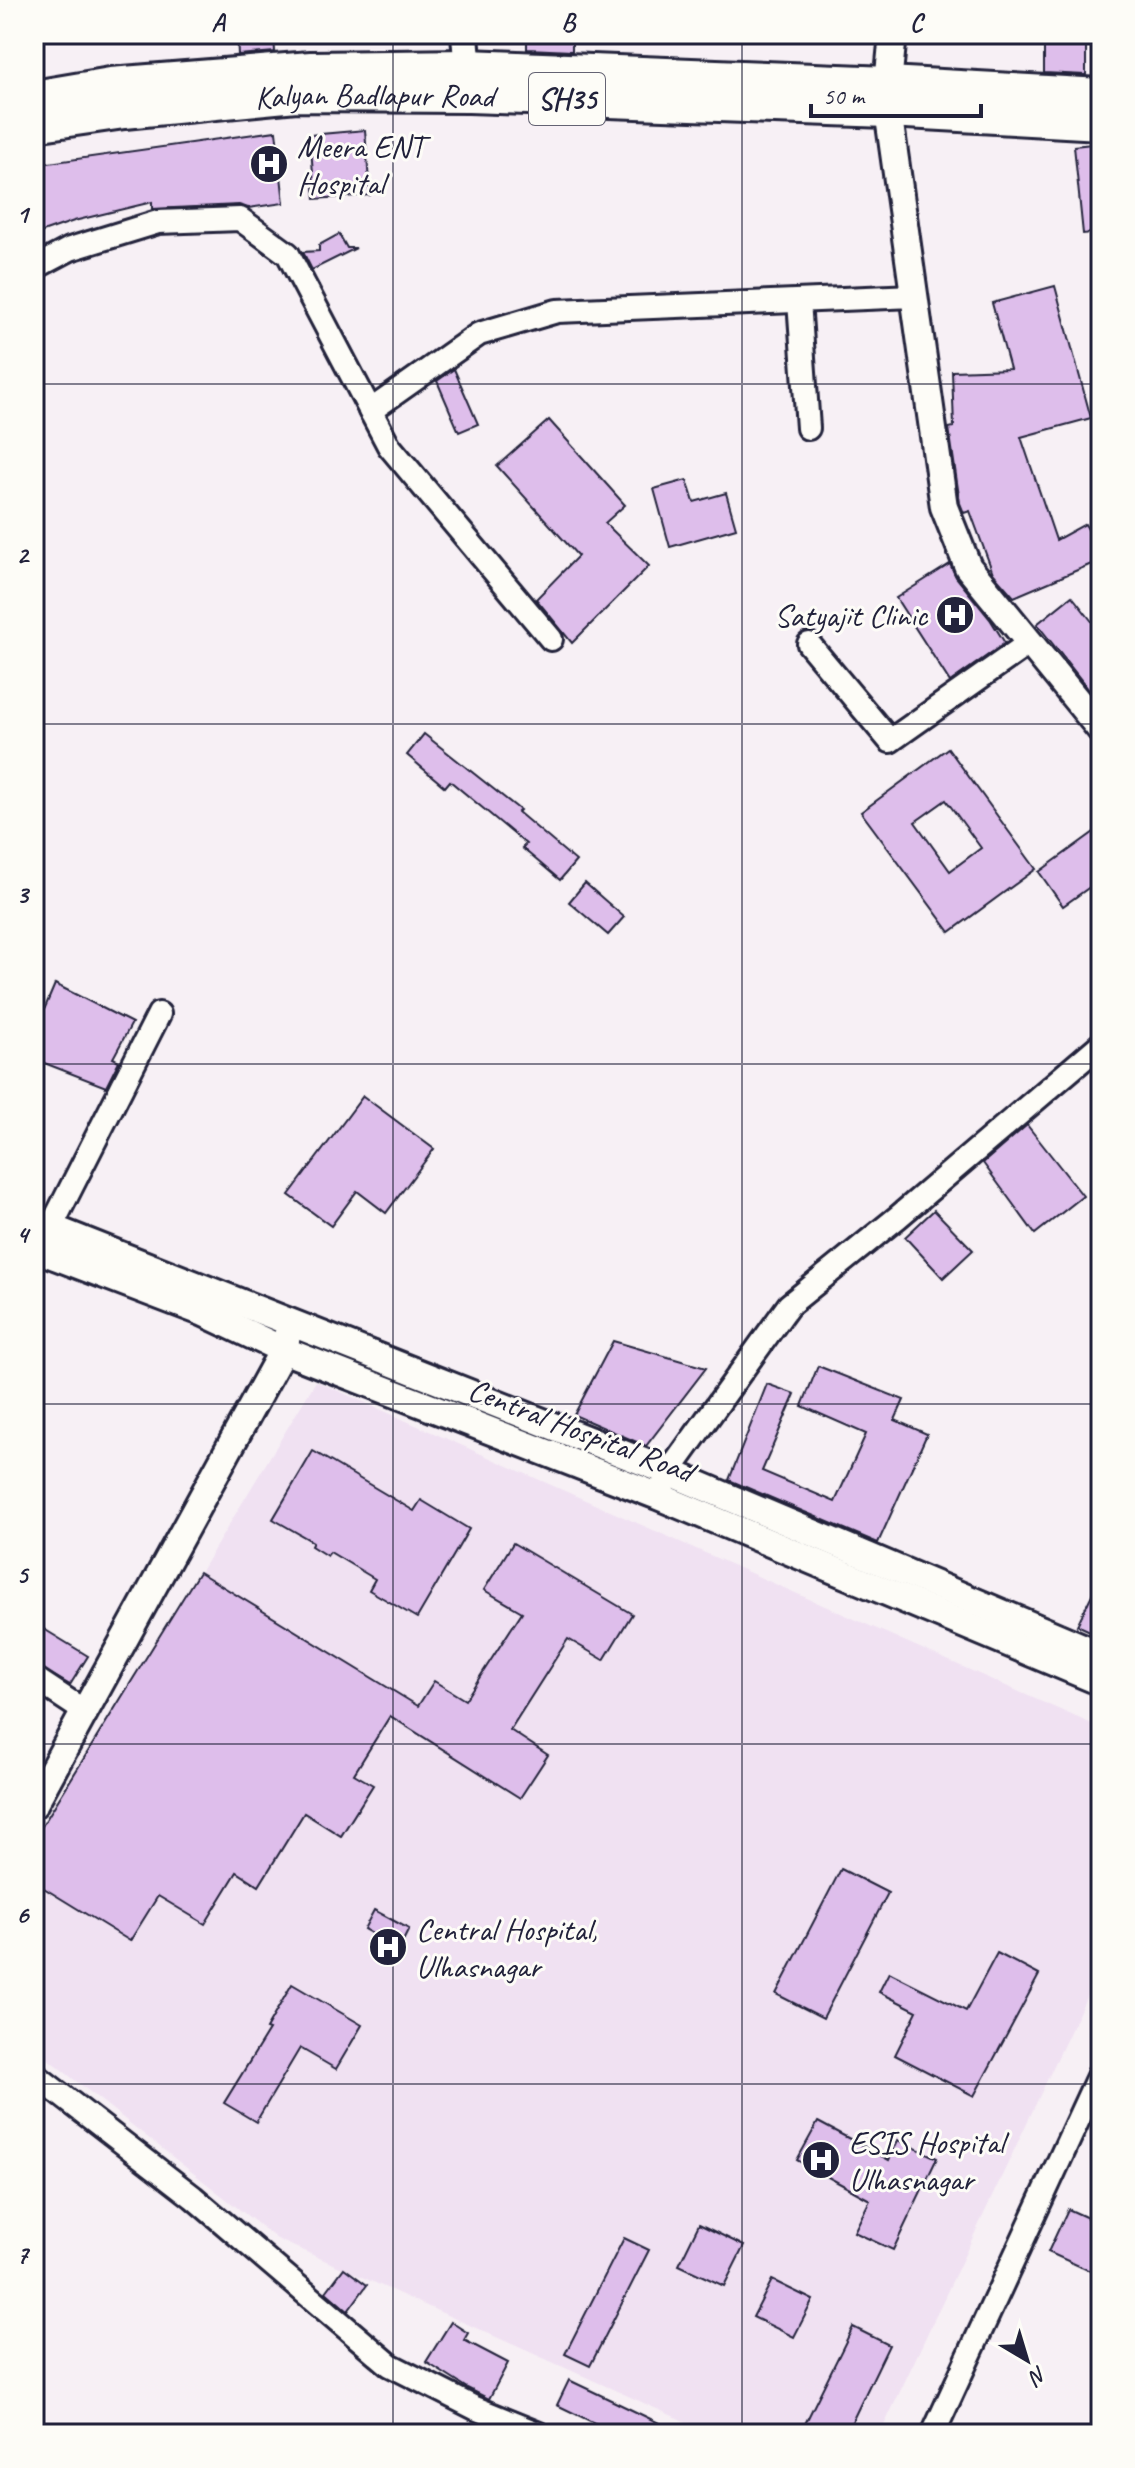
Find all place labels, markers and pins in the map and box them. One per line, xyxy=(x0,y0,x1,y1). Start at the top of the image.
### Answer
place label: Meera ENT Hospital xyxy=(297,126,431,204)
hospital icon: Meera ENT Hospital xyxy=(248,143,290,185)
hospital icon: Satyajit Clinic xyxy=(934,594,976,636)
place label: Satyajit Clinic xyxy=(774,595,929,636)
place label: Central Hospital, Ulhasnagar xyxy=(416,1909,597,1987)
hospital icon: Central Hospital, Ulhasnagar xyxy=(367,1926,409,1968)
place label: ESIS Hospital Ulhasnagar xyxy=(849,2122,1010,2200)
hospital icon: ESIS Hospital Ulhasnagar xyxy=(800,2139,842,2181)

